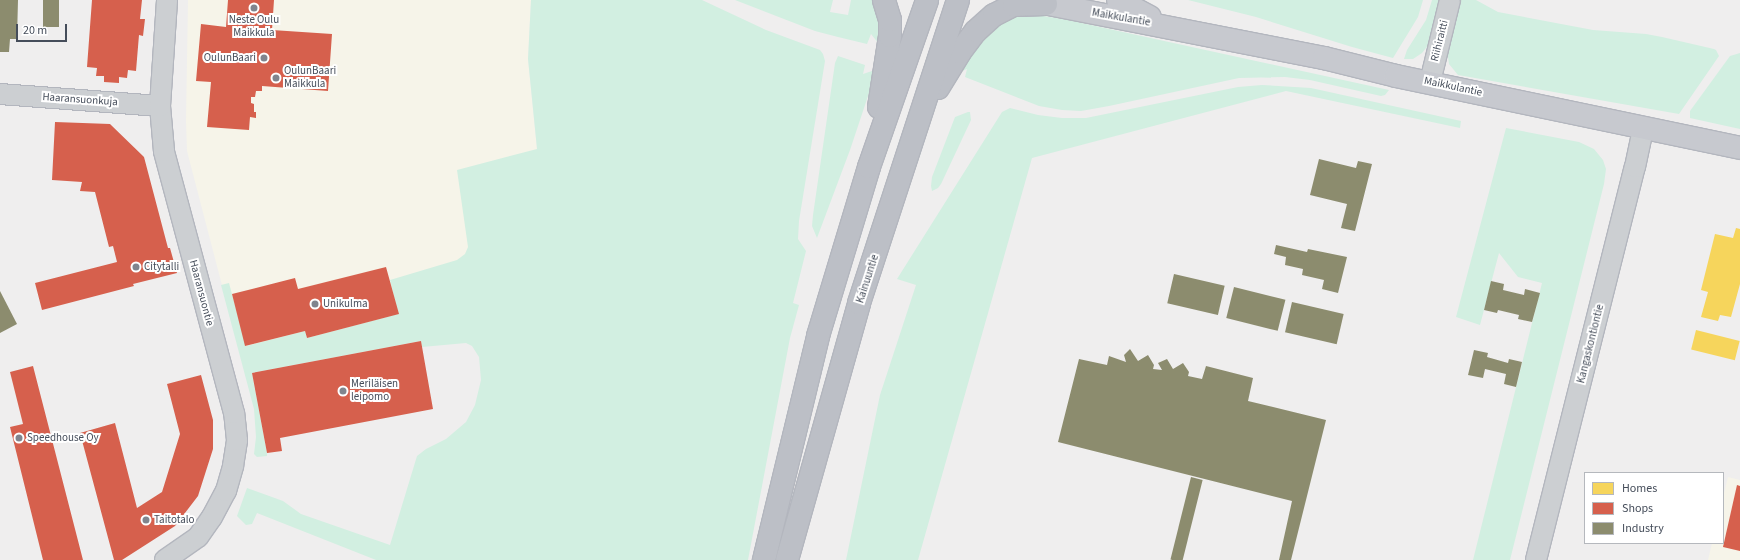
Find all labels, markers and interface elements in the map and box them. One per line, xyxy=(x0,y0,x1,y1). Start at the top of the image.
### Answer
marker: Neste Oulu Maikkula xyxy=(249,3,259,13)
street label: Maikkulantie xyxy=(1091,6,1151,30)
place label: Neste Oulu Maikkula xyxy=(229,14,279,40)
scale bar xyxy=(18,16,69,42)
street label: Riihiraitti xyxy=(1429,19,1451,63)
text: 20 m xyxy=(23,22,47,39)
place label: OulunBaari xyxy=(204,51,256,65)
marker: OulunBaari xyxy=(259,53,269,63)
place label: OulunBaari Maikkula xyxy=(284,65,336,91)
marker: OulunBaari Maikkula xyxy=(271,73,281,83)
street label: Maikkulantie xyxy=(1423,74,1483,100)
street label: Haaransuonkuja xyxy=(42,91,118,109)
street label: Kainuuntie xyxy=(854,253,882,305)
street label: Haaransuontie xyxy=(186,259,216,327)
place label: Citytalli xyxy=(144,260,179,274)
marker: Citytalli xyxy=(131,262,141,272)
place label: Unikulma xyxy=(323,297,368,311)
marker: Unikulma xyxy=(310,299,320,309)
street label: Kangaskontiontie xyxy=(1575,303,1607,385)
place label: Meriläisen leipomo xyxy=(351,378,398,404)
marker: Meriläisen leipomo xyxy=(338,386,348,396)
place label: Speedhouse Oy xyxy=(27,431,99,445)
marker: Speedhouse Oy xyxy=(14,433,24,443)
legend xyxy=(1584,472,1724,544)
text: Homes xyxy=(1622,480,1657,497)
text: Shops xyxy=(1622,500,1653,517)
place label: Taitotalo xyxy=(154,513,194,527)
marker: Taitotalo xyxy=(141,515,151,525)
text: Industry xyxy=(1622,520,1664,537)

